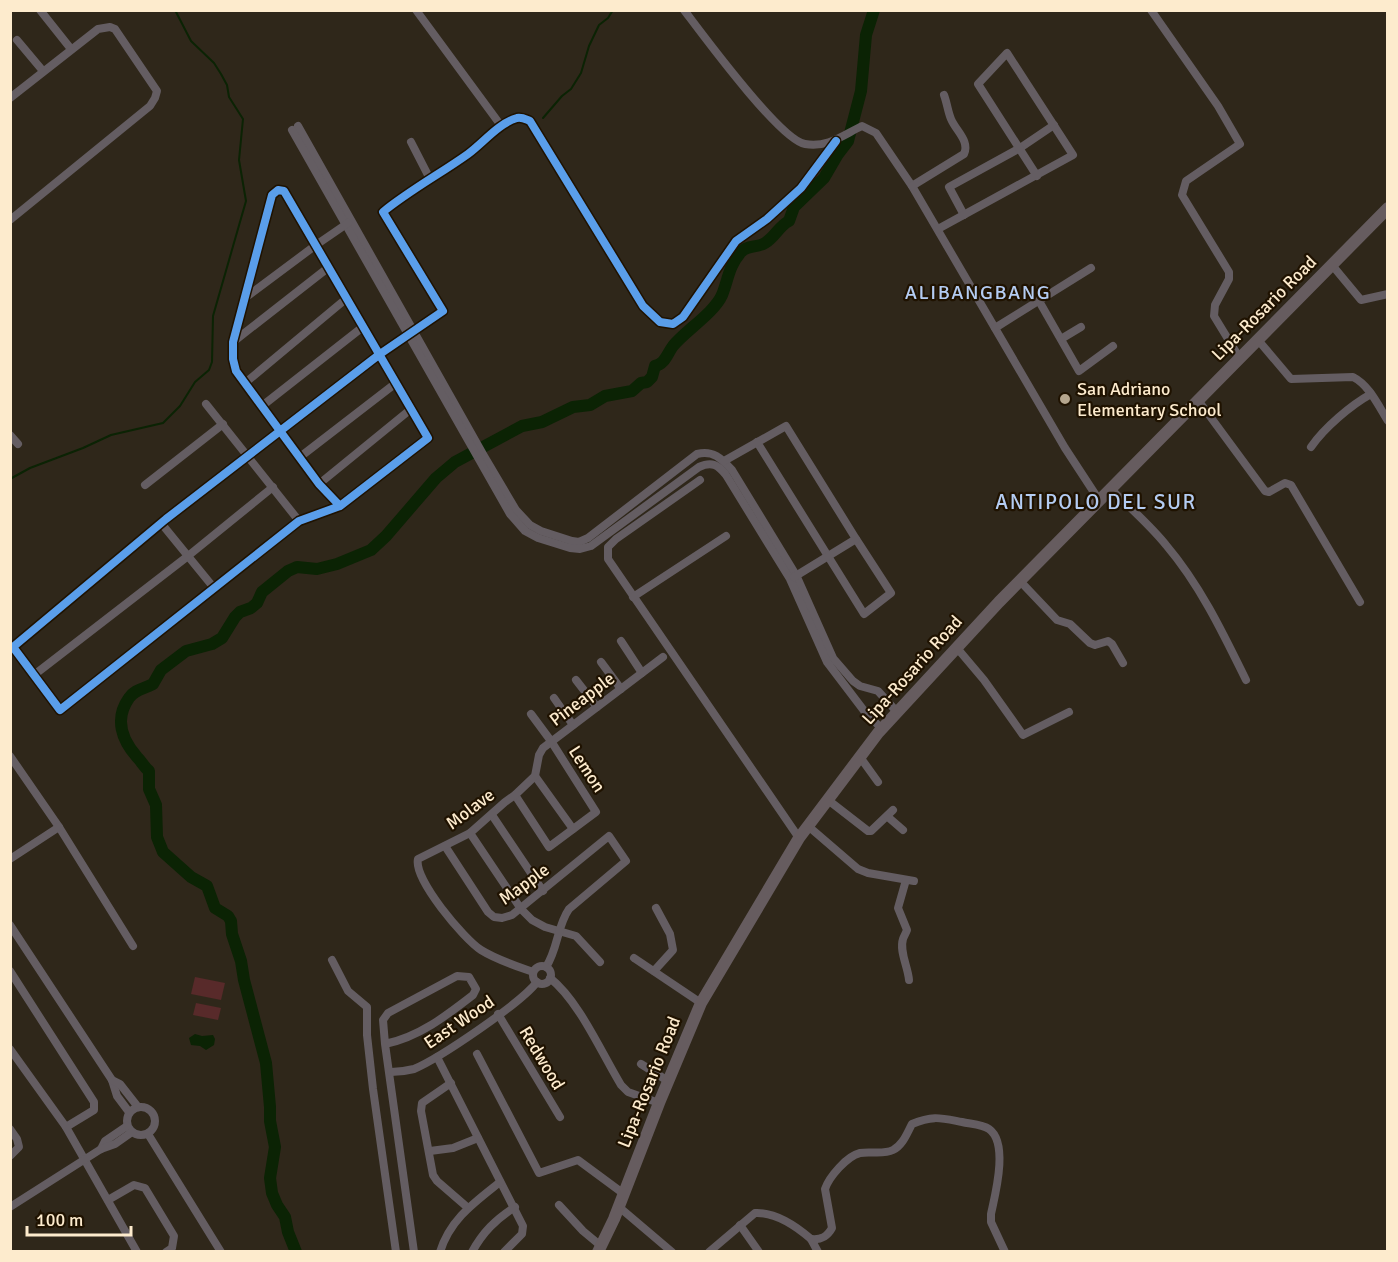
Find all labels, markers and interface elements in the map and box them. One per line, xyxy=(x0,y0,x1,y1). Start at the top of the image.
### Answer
street label: Lipa-Rosario Road xyxy=(1207,251,1321,365)
district label: ALIBANGBANG xyxy=(905,280,1051,305)
place label: San Adriano Elementary School xyxy=(1077,378,1222,421)
marker: San Adriano Elementary School xyxy=(1058,392,1072,406)
district label: ANTIPOLO DEL SUR xyxy=(995,489,1197,515)
street label: Lipa-Rosario Road xyxy=(857,611,967,729)
street label: Pineapple xyxy=(545,667,619,731)
street label: Lemon xyxy=(564,741,610,797)
street label: Molave xyxy=(441,784,499,834)
street label: Mapple xyxy=(495,858,553,910)
street label: East Wood xyxy=(420,990,498,1054)
street label: Lipa-Rosario Road xyxy=(613,1013,685,1151)
street label: Redwood xyxy=(515,1022,569,1094)
scale bar xyxy=(27,1199,130,1237)
text: 100 m xyxy=(36,1209,83,1231)

